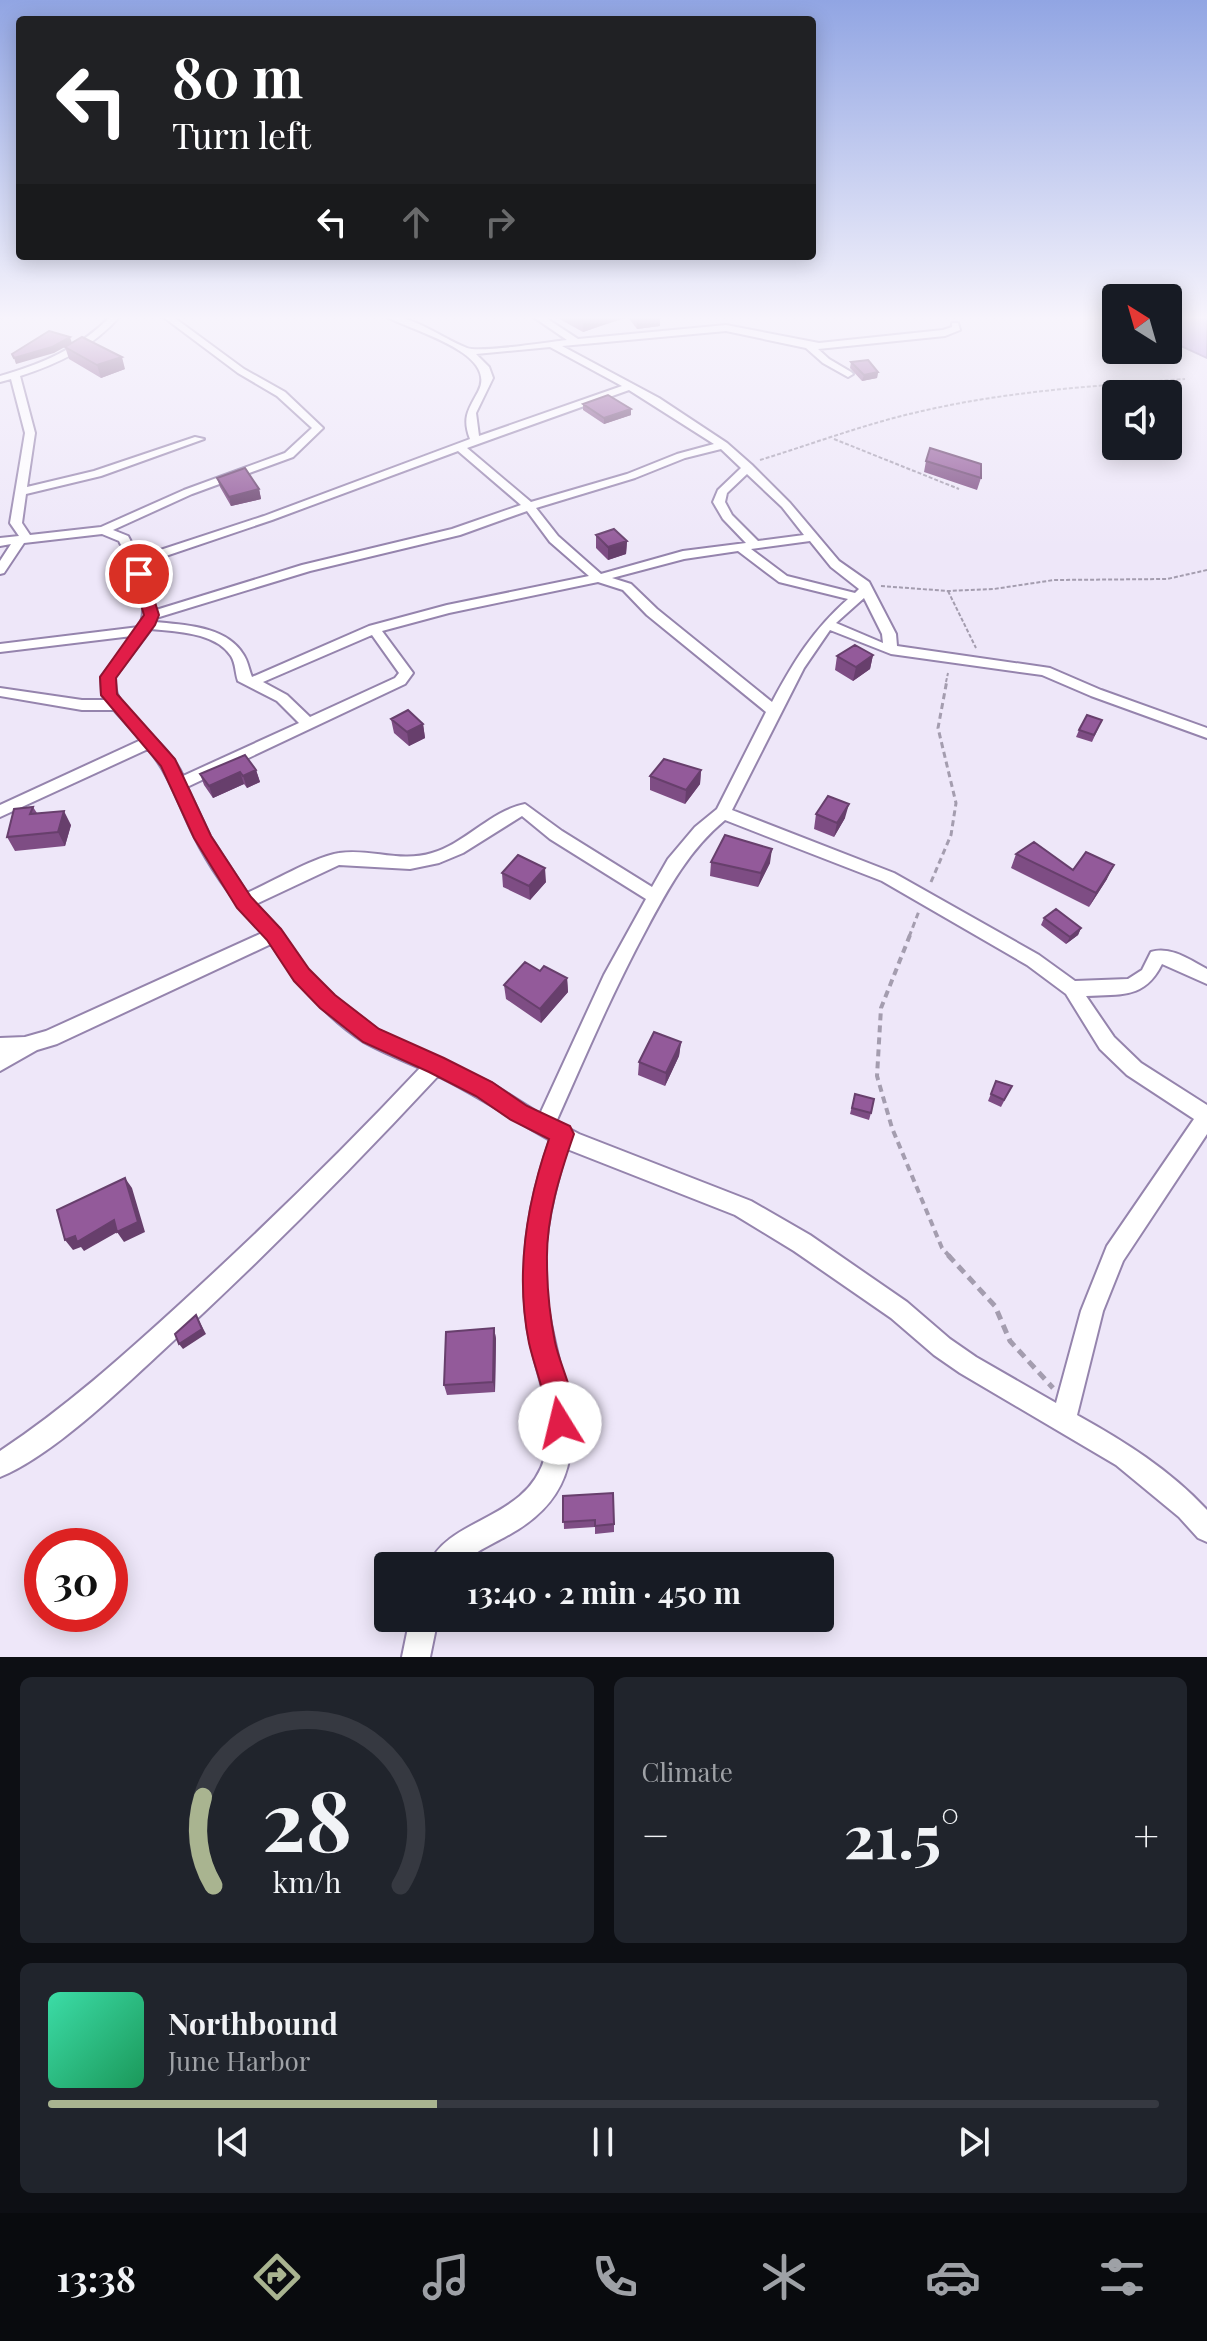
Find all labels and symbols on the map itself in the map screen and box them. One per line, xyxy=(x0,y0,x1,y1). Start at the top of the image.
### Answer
north arrow xyxy=(1102,284,1182,364)
pin xyxy=(105,540,173,608)
position arrow xyxy=(518,1381,602,1465)
speed limit sign: 30 xyxy=(24,1528,128,1632)

